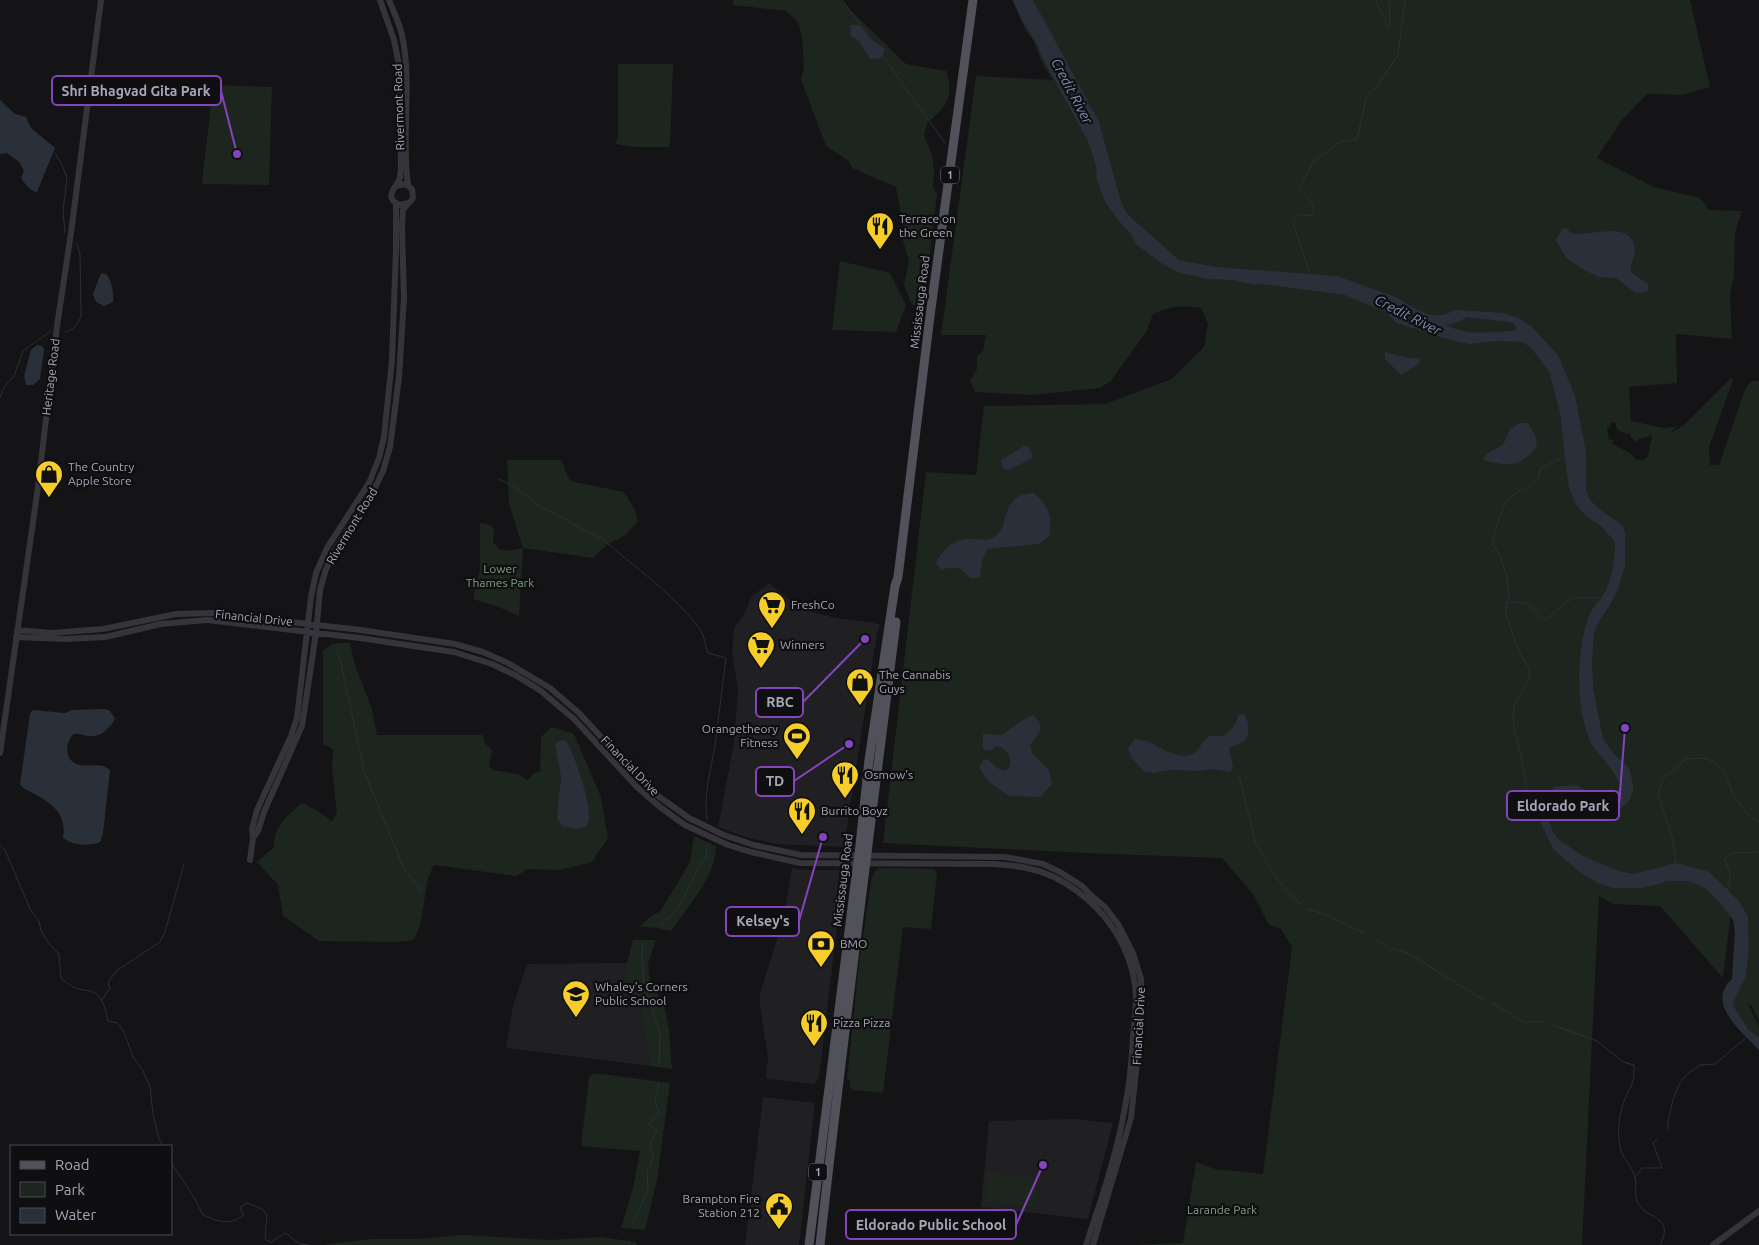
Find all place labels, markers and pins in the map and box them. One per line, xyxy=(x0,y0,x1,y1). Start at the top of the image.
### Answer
callout: Shri Bhagvad Gita Park xyxy=(52,76,221,105)
restaurant icon: Terrace on the Green xyxy=(865,211,895,250)
place label: Terrace on the Green xyxy=(899,212,956,239)
shop icon: The Country Apple Store xyxy=(34,459,64,498)
place label: The Country Apple Store xyxy=(68,460,134,487)
supermarket icon: FreshCo xyxy=(757,590,787,629)
place label: FreshCo xyxy=(791,598,835,611)
supermarket icon: Winners xyxy=(746,630,776,669)
place label: Winners xyxy=(780,638,824,651)
shop icon: The Cannabis Guys xyxy=(845,667,875,706)
place label: The Cannabis Guys xyxy=(879,668,950,695)
callout: RBC xyxy=(756,688,803,717)
sports icon: Orangetheory Fitness xyxy=(782,721,812,760)
place label: Orangetheory Fitness xyxy=(702,722,778,749)
restaurant icon: Osmow's xyxy=(830,760,860,799)
callout: TD xyxy=(756,767,794,796)
place label: Osmow's xyxy=(864,768,913,781)
callout: Eldorado Park xyxy=(1507,791,1619,820)
restaurant icon: Burrito Boyz xyxy=(787,796,817,835)
place label: Burrito Boyz xyxy=(821,804,888,817)
callout: Kelsey's xyxy=(726,907,799,936)
bank icon: BMO xyxy=(806,929,836,968)
place label: BMO xyxy=(840,937,867,950)
school or university icon: Whaley's Corners Public School xyxy=(561,979,591,1018)
place label: Whaley's Corners Public School xyxy=(595,980,688,1007)
restaurant icon: Pizza Pizza xyxy=(799,1008,829,1047)
place label: Pizza Pizza xyxy=(833,1016,890,1029)
public building icon: Brampton Fire Station 212 xyxy=(764,1191,794,1230)
place label: Brampton Fire Station 212 xyxy=(683,1192,760,1219)
callout: Eldorado Public School xyxy=(846,1210,1016,1239)

